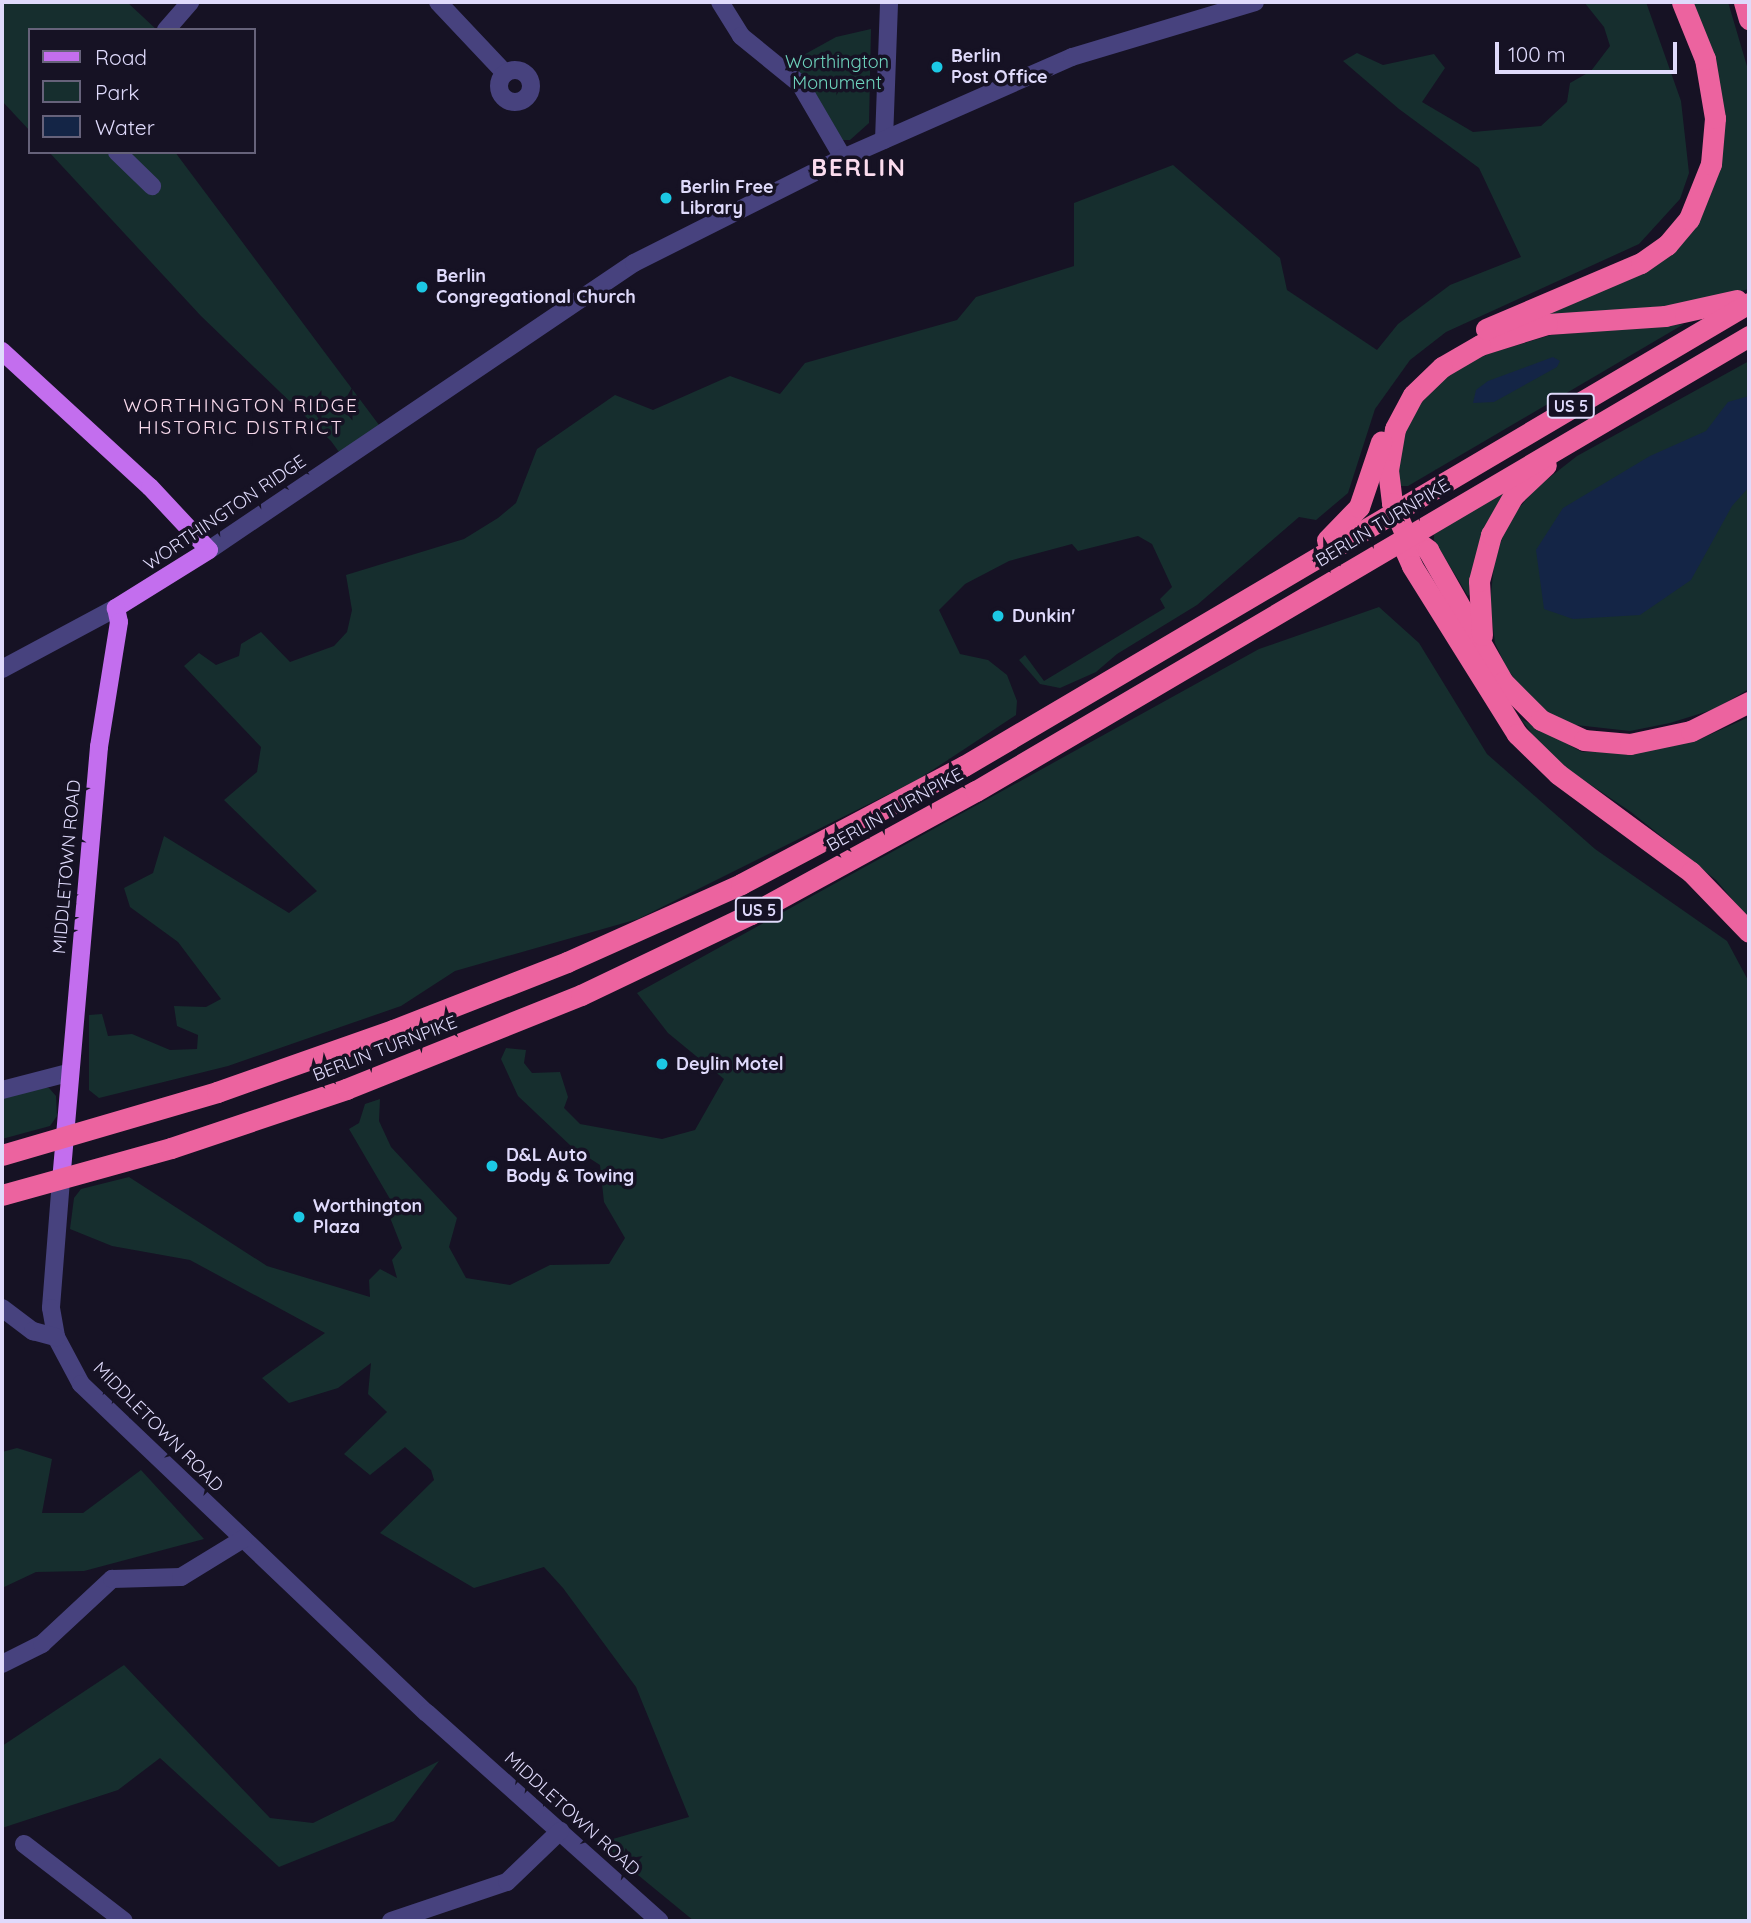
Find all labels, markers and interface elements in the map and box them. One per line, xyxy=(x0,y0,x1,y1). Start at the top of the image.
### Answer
legend xyxy=(28,28,256,154)
scale bar xyxy=(1499,28,1681,72)
text: 100 m xyxy=(1508,41,1566,67)
text: Road xyxy=(95,44,147,70)
place label: Berlin Post Office xyxy=(951,46,1048,88)
park label: Worthington Monument xyxy=(785,52,889,94)
marker: Berlin Post Office xyxy=(929,59,945,75)
text: Park xyxy=(95,79,139,105)
text: Water xyxy=(95,114,155,140)
district label: BERLIN xyxy=(812,154,906,182)
place label: Berlin Free Library xyxy=(680,177,774,220)
marker: Berlin Free Library xyxy=(658,190,674,206)
place label: Berlin Congregational Church xyxy=(436,266,636,308)
marker: Berlin Congregational Church xyxy=(414,279,430,295)
road number: US 5 xyxy=(1546,394,1596,418)
district label: WORTHINGTON RIDGE HISTORIC DISTRICT xyxy=(125,395,357,439)
street label: WORTHINGTON RIDGE xyxy=(140,451,310,575)
street label: BERLIN TURNPIKE xyxy=(1312,474,1454,572)
place label: Dunkin' xyxy=(1012,605,1075,627)
marker: Dunkin' xyxy=(990,608,1006,624)
street label: BERLIN TURNPIKE xyxy=(823,764,967,856)
street label: MIDDLETOWN ROAD xyxy=(49,779,85,955)
road number: US 5 xyxy=(734,898,784,922)
street label: BERLIN TURNPIKE xyxy=(310,1012,460,1086)
place label: Deylin Motel xyxy=(676,1053,784,1075)
marker: Deylin Motel xyxy=(654,1056,670,1072)
place label: D&L Auto Body & Towing xyxy=(506,1145,634,1188)
marker: D&L Auto Body & Towing xyxy=(484,1158,500,1174)
place label: Worthington Plaza xyxy=(313,1196,422,1238)
marker: Worthington Plaza xyxy=(291,1209,307,1225)
street label: MIDDLETOWN ROAD xyxy=(89,1358,227,1496)
street label: MIDDLETOWN ROAD xyxy=(500,1747,644,1881)

